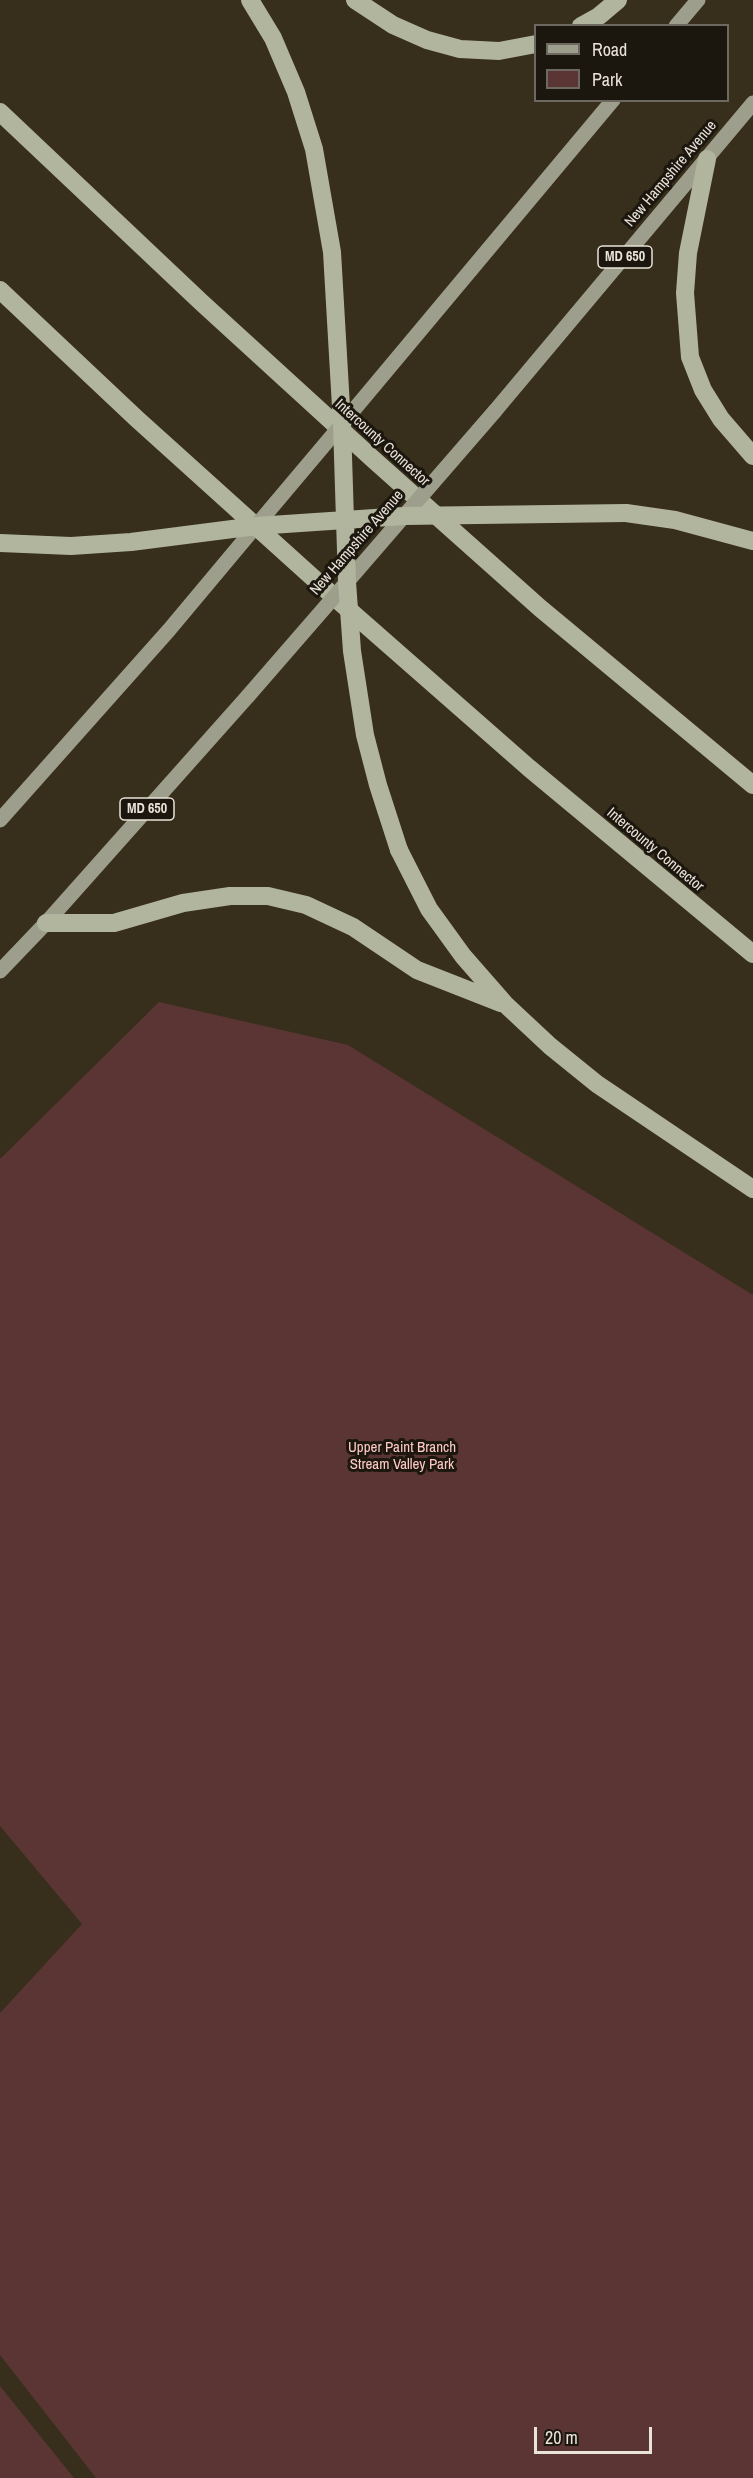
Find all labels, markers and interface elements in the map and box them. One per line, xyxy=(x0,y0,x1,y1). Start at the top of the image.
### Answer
legend xyxy=(534,24,729,102)
text: Road xyxy=(592,37,627,62)
text: Park xyxy=(592,67,622,92)
street label: New Hampshire Avenue xyxy=(621,117,721,231)
road number: MD 650 xyxy=(598,246,652,268)
street label: Intercounty Connector xyxy=(331,396,433,490)
street label: New Hampshire Avenue xyxy=(307,487,407,599)
road number: MD 650 xyxy=(120,798,174,820)
street label: Intercounty Connector xyxy=(603,804,707,896)
park label: Upper Paint Branch Stream Valley Park xyxy=(348,1439,456,1474)
scale bar xyxy=(537,2415,656,2453)
text: 20 m xyxy=(545,2425,578,2450)

